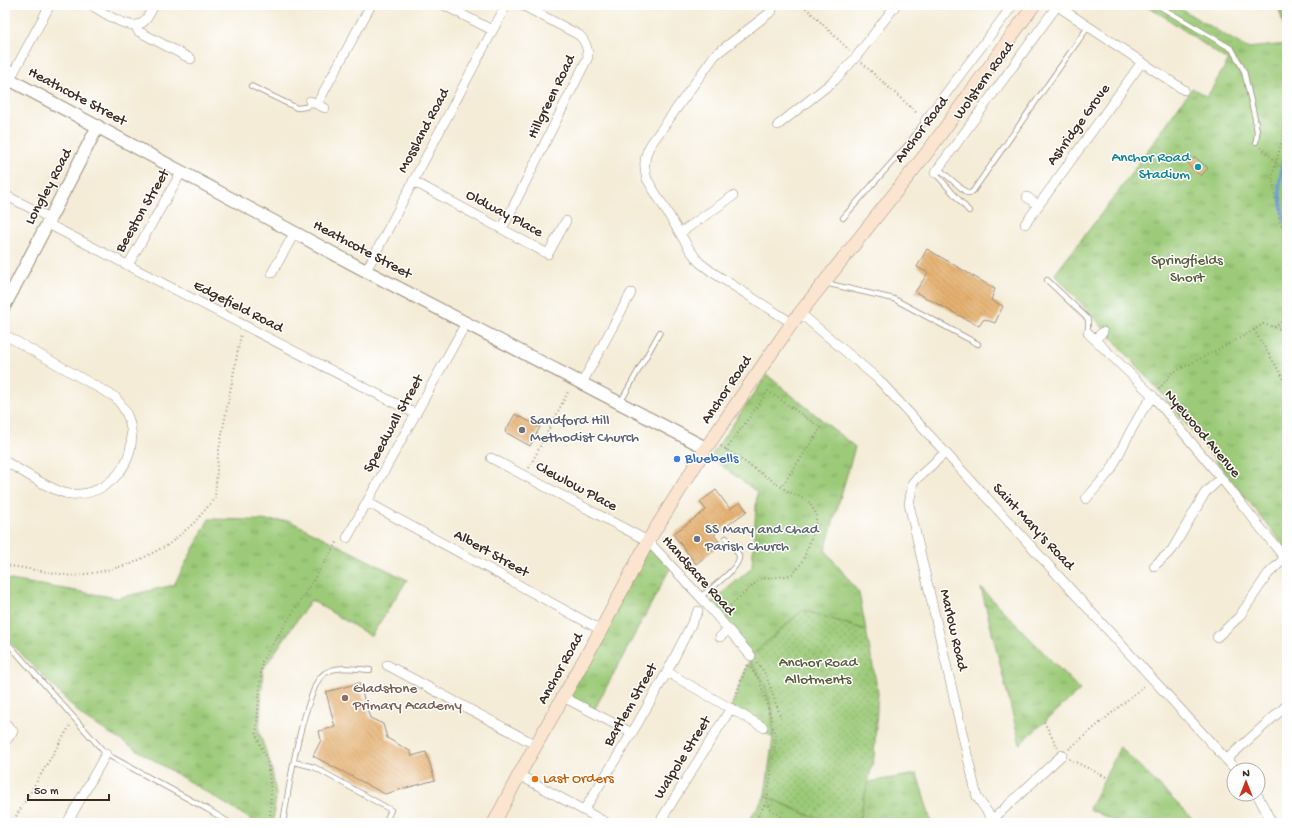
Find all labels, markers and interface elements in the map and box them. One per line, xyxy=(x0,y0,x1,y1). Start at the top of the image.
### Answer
street label: Wolstern Road xyxy=(950,38,1019,123)
street label: Hillgreen Road xyxy=(524,51,581,142)
street label: Heathcote Street xyxy=(25,63,131,131)
street label: Ashridge Grove xyxy=(1043,80,1115,169)
street label: Mossland Road xyxy=(394,85,454,176)
street label: Anchor Road xyxy=(891,92,954,167)
street label: Longley Road xyxy=(21,145,77,228)
place label: Anchor Road Stadium xyxy=(1111,149,1191,184)
marker: Anchor Road Stadium xyxy=(1193,162,1203,172)
street label: Beeston Street xyxy=(111,164,175,257)
street label: Oldway Place xyxy=(462,186,546,242)
street label: Heathcote Street xyxy=(310,216,416,284)
park label: Springfields Short xyxy=(1151,252,1223,287)
street label: Edgefield Road xyxy=(190,277,287,338)
street label: Anchor Road xyxy=(698,351,757,428)
street label: Speedwall Street xyxy=(360,370,429,476)
street label: Nyewood Avenue xyxy=(1160,386,1244,482)
place label: Sandford Hill Methodist Church xyxy=(530,412,639,447)
marker: Sandford Hill Methodist Church xyxy=(517,425,527,435)
place label: Bluebells xyxy=(684,450,739,468)
marker: Bluebells xyxy=(672,454,682,464)
street label: Clewlow Place xyxy=(532,458,620,516)
street label: Saint Mary's Road xyxy=(988,480,1079,575)
place label: SS Mary and Chad Parish Church xyxy=(704,521,820,556)
street label: Albert Street xyxy=(450,526,533,583)
street label: Handsacre Road xyxy=(657,532,739,620)
marker: SS Mary and Chad Parish Church xyxy=(692,534,702,544)
street label: Marlow Road xyxy=(935,588,971,674)
street label: Anchor Road xyxy=(534,629,588,708)
park label: Anchor Road Allotments xyxy=(779,654,858,689)
street label: Bartlem Street xyxy=(600,659,663,751)
place label: Gladstone Primary Academy xyxy=(352,680,463,715)
marker: Gladstone Primary Academy xyxy=(340,693,350,703)
street label: Walpole Street xyxy=(650,712,717,803)
north arrow xyxy=(1226,762,1266,802)
text: N xyxy=(1242,768,1250,780)
place label: Last Orders xyxy=(543,770,614,788)
marker: Last Orders xyxy=(530,774,540,784)
scale bar xyxy=(28,776,109,802)
text: 50 m xyxy=(34,785,59,799)

